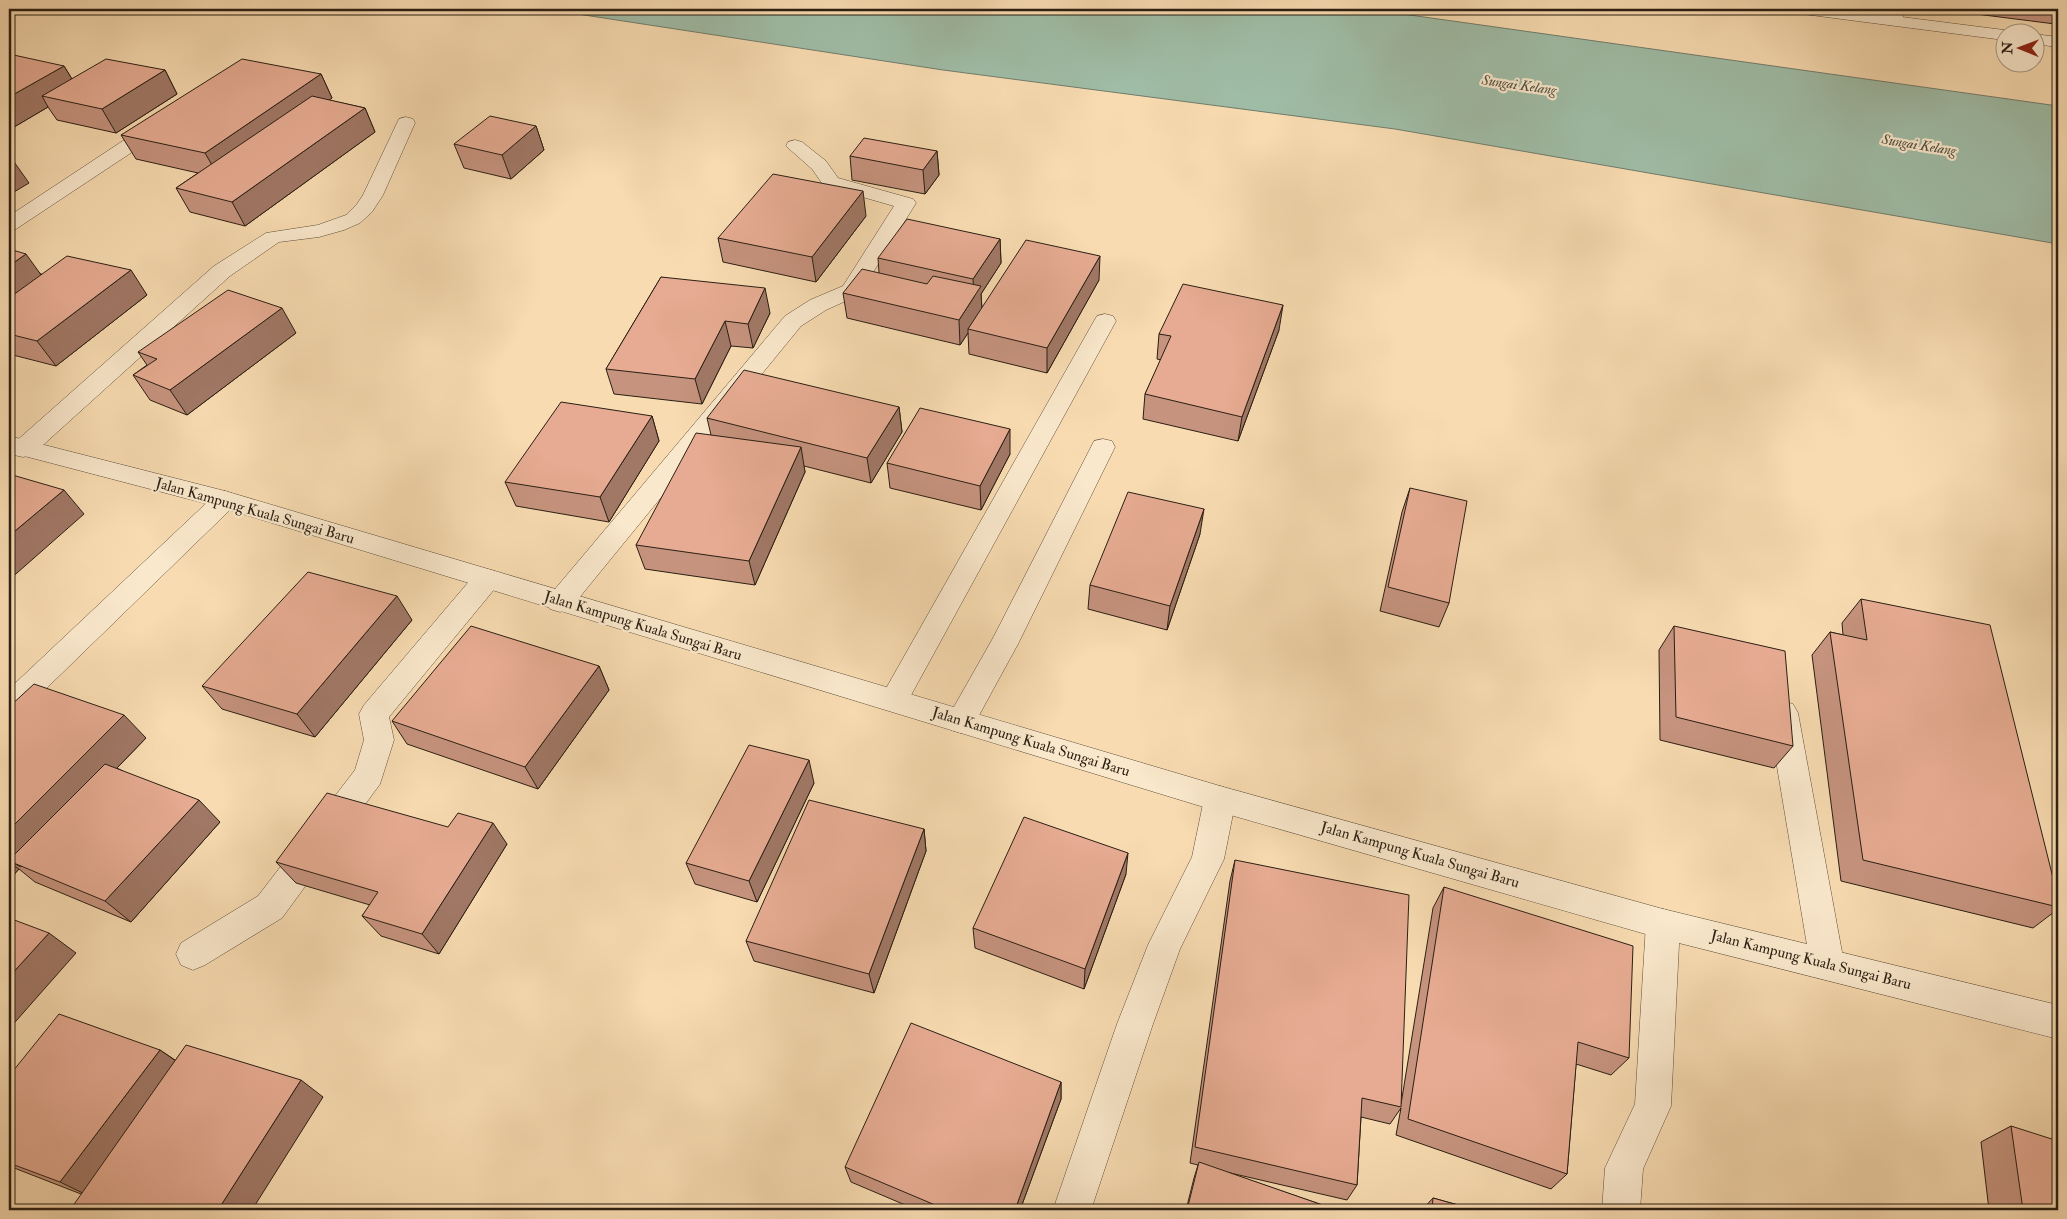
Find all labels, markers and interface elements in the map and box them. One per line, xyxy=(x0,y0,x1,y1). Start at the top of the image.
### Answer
north arrow xyxy=(1994,22,2044,72)
text: N xyxy=(1999,41,2016,55)
water label: Sungai Kelang xyxy=(1480,71,1558,99)
water label: Sungai Kelang xyxy=(1880,131,1958,159)
street label: Jalan Kampung Kuala Sungai Baru xyxy=(152,473,357,550)
street label: Jalan Kampung Kuala Sungai Baru xyxy=(541,587,744,666)
street label: Jalan Kampung Kuala Sungai Baru xyxy=(929,703,1132,782)
street label: Jalan Kampung Kuala Sungai Baru xyxy=(1317,817,1522,894)
street label: Jalan Kampung Kuala Sungai Baru xyxy=(1708,926,1913,995)

